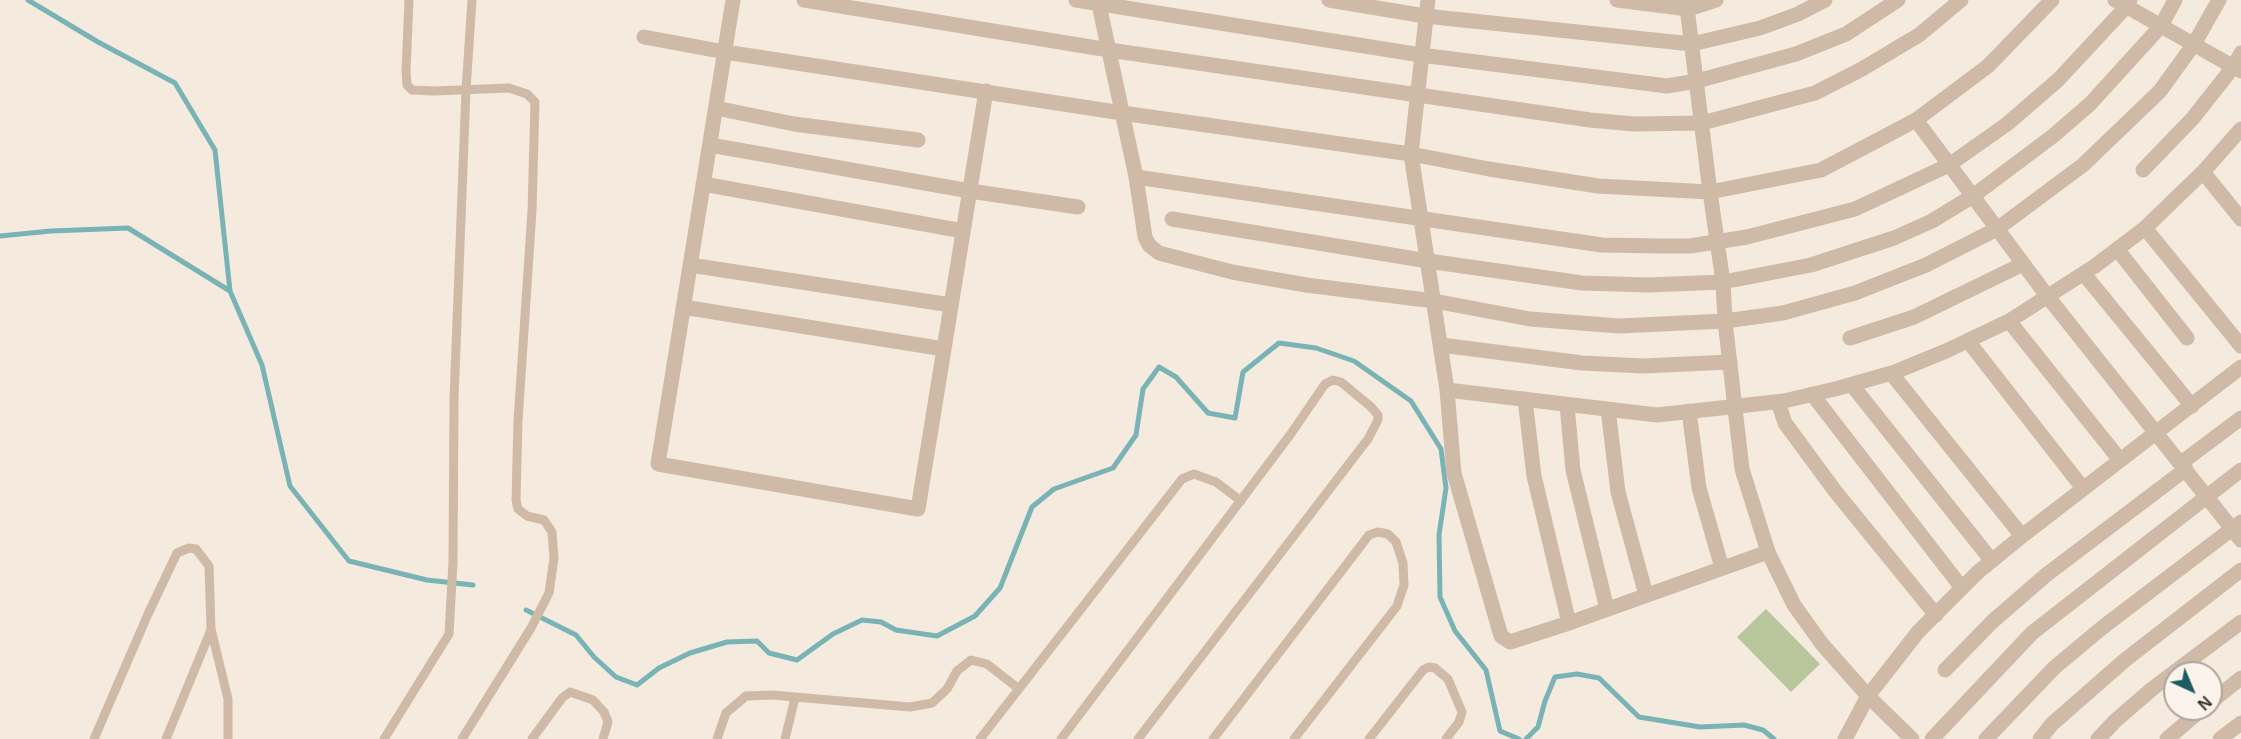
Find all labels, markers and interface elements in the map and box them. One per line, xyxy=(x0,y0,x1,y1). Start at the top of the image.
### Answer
north arrow xyxy=(2163,661,2223,721)
text: N xyxy=(2194,693,2215,713)

